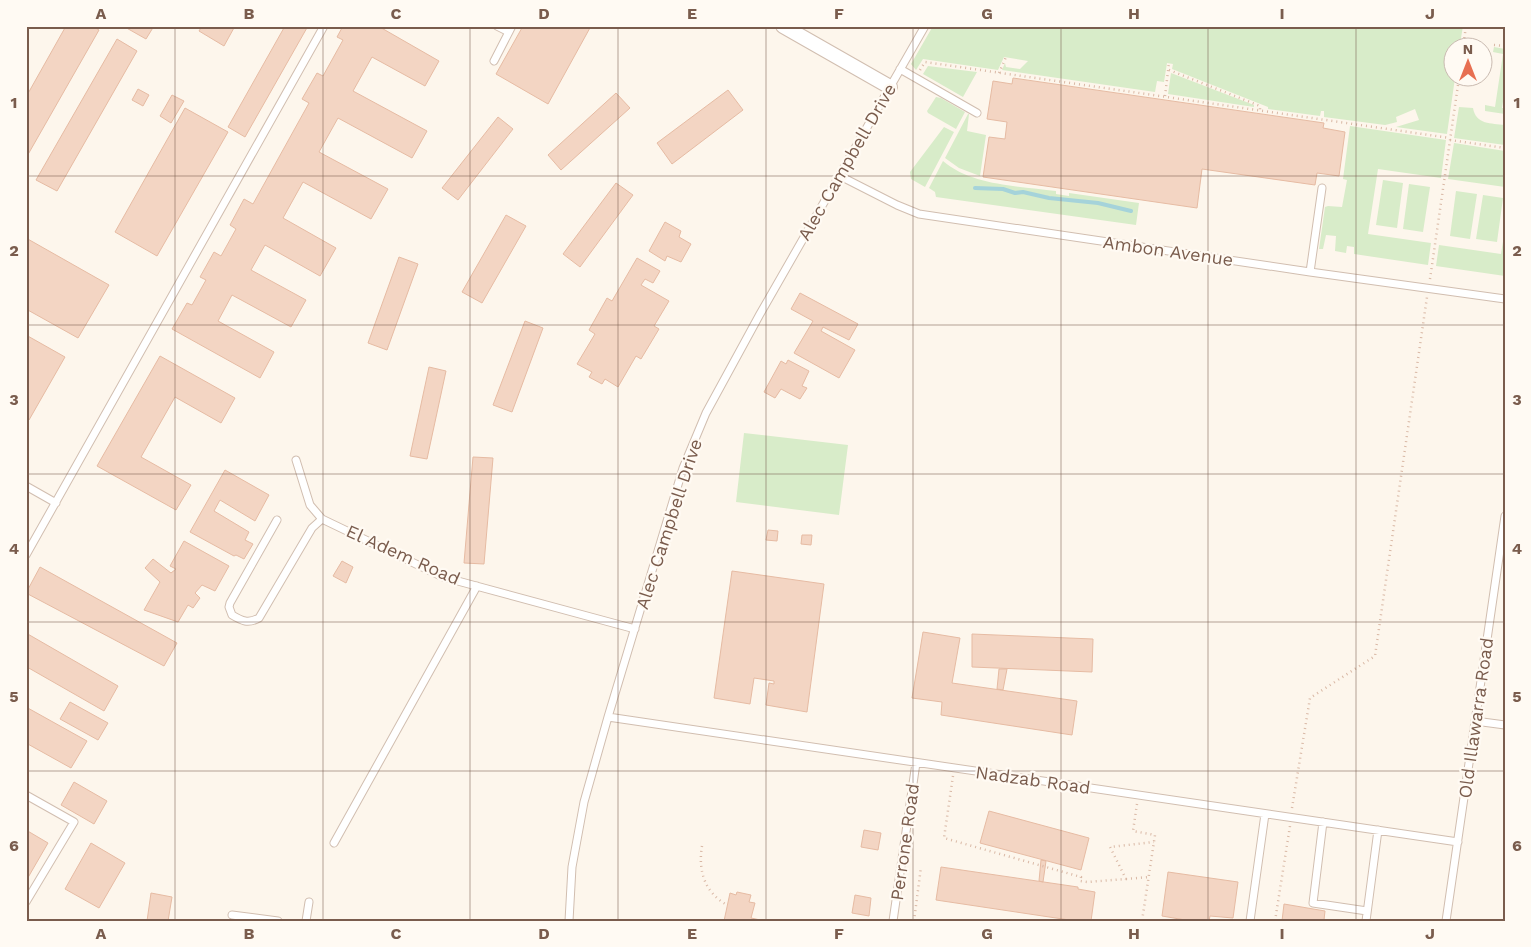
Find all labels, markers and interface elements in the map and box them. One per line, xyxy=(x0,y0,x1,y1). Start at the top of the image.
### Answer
text: A xyxy=(96,4,107,23)
text: B xyxy=(244,4,255,23)
text: C xyxy=(391,4,402,23)
text: D xyxy=(538,4,550,23)
text: E xyxy=(687,4,697,23)
text: F xyxy=(834,4,844,23)
text: G xyxy=(981,4,993,23)
text: H xyxy=(1128,4,1140,23)
text: I xyxy=(1279,4,1285,23)
text: J xyxy=(1425,4,1435,23)
north arrow xyxy=(1444,38,1494,88)
text: N xyxy=(1463,41,1473,57)
street label: Alec Campbell Drive xyxy=(793,79,900,244)
text: 1 xyxy=(11,93,17,112)
text: 1 xyxy=(1514,93,1520,112)
street label: Ambon Avenue xyxy=(1102,231,1235,270)
text: 2 xyxy=(9,241,19,260)
text: 2 xyxy=(1512,241,1522,260)
text: 3 xyxy=(9,390,19,409)
text: 3 xyxy=(1512,390,1522,409)
street label: Alec Campbell Drive xyxy=(631,436,706,612)
street label: El Adem Road xyxy=(343,520,463,589)
text: 4 xyxy=(9,539,19,558)
text: 4 xyxy=(1512,539,1522,558)
street label: Old Illawarra Road xyxy=(1454,636,1497,800)
text: 5 xyxy=(9,687,19,706)
text: 5 xyxy=(1512,687,1522,706)
street label: Nadzab Road xyxy=(974,761,1092,798)
street label: Perrone Road xyxy=(886,782,923,902)
text: 6 xyxy=(9,836,19,855)
text: 6 xyxy=(1512,836,1522,855)
text: A xyxy=(96,924,107,943)
text: B xyxy=(244,924,255,943)
text: C xyxy=(391,924,402,943)
text: D xyxy=(538,924,550,943)
text: E xyxy=(687,924,697,943)
text: F xyxy=(834,924,844,943)
text: G xyxy=(981,924,993,943)
text: H xyxy=(1128,924,1140,943)
text: I xyxy=(1279,924,1285,943)
text: J xyxy=(1425,924,1435,943)

